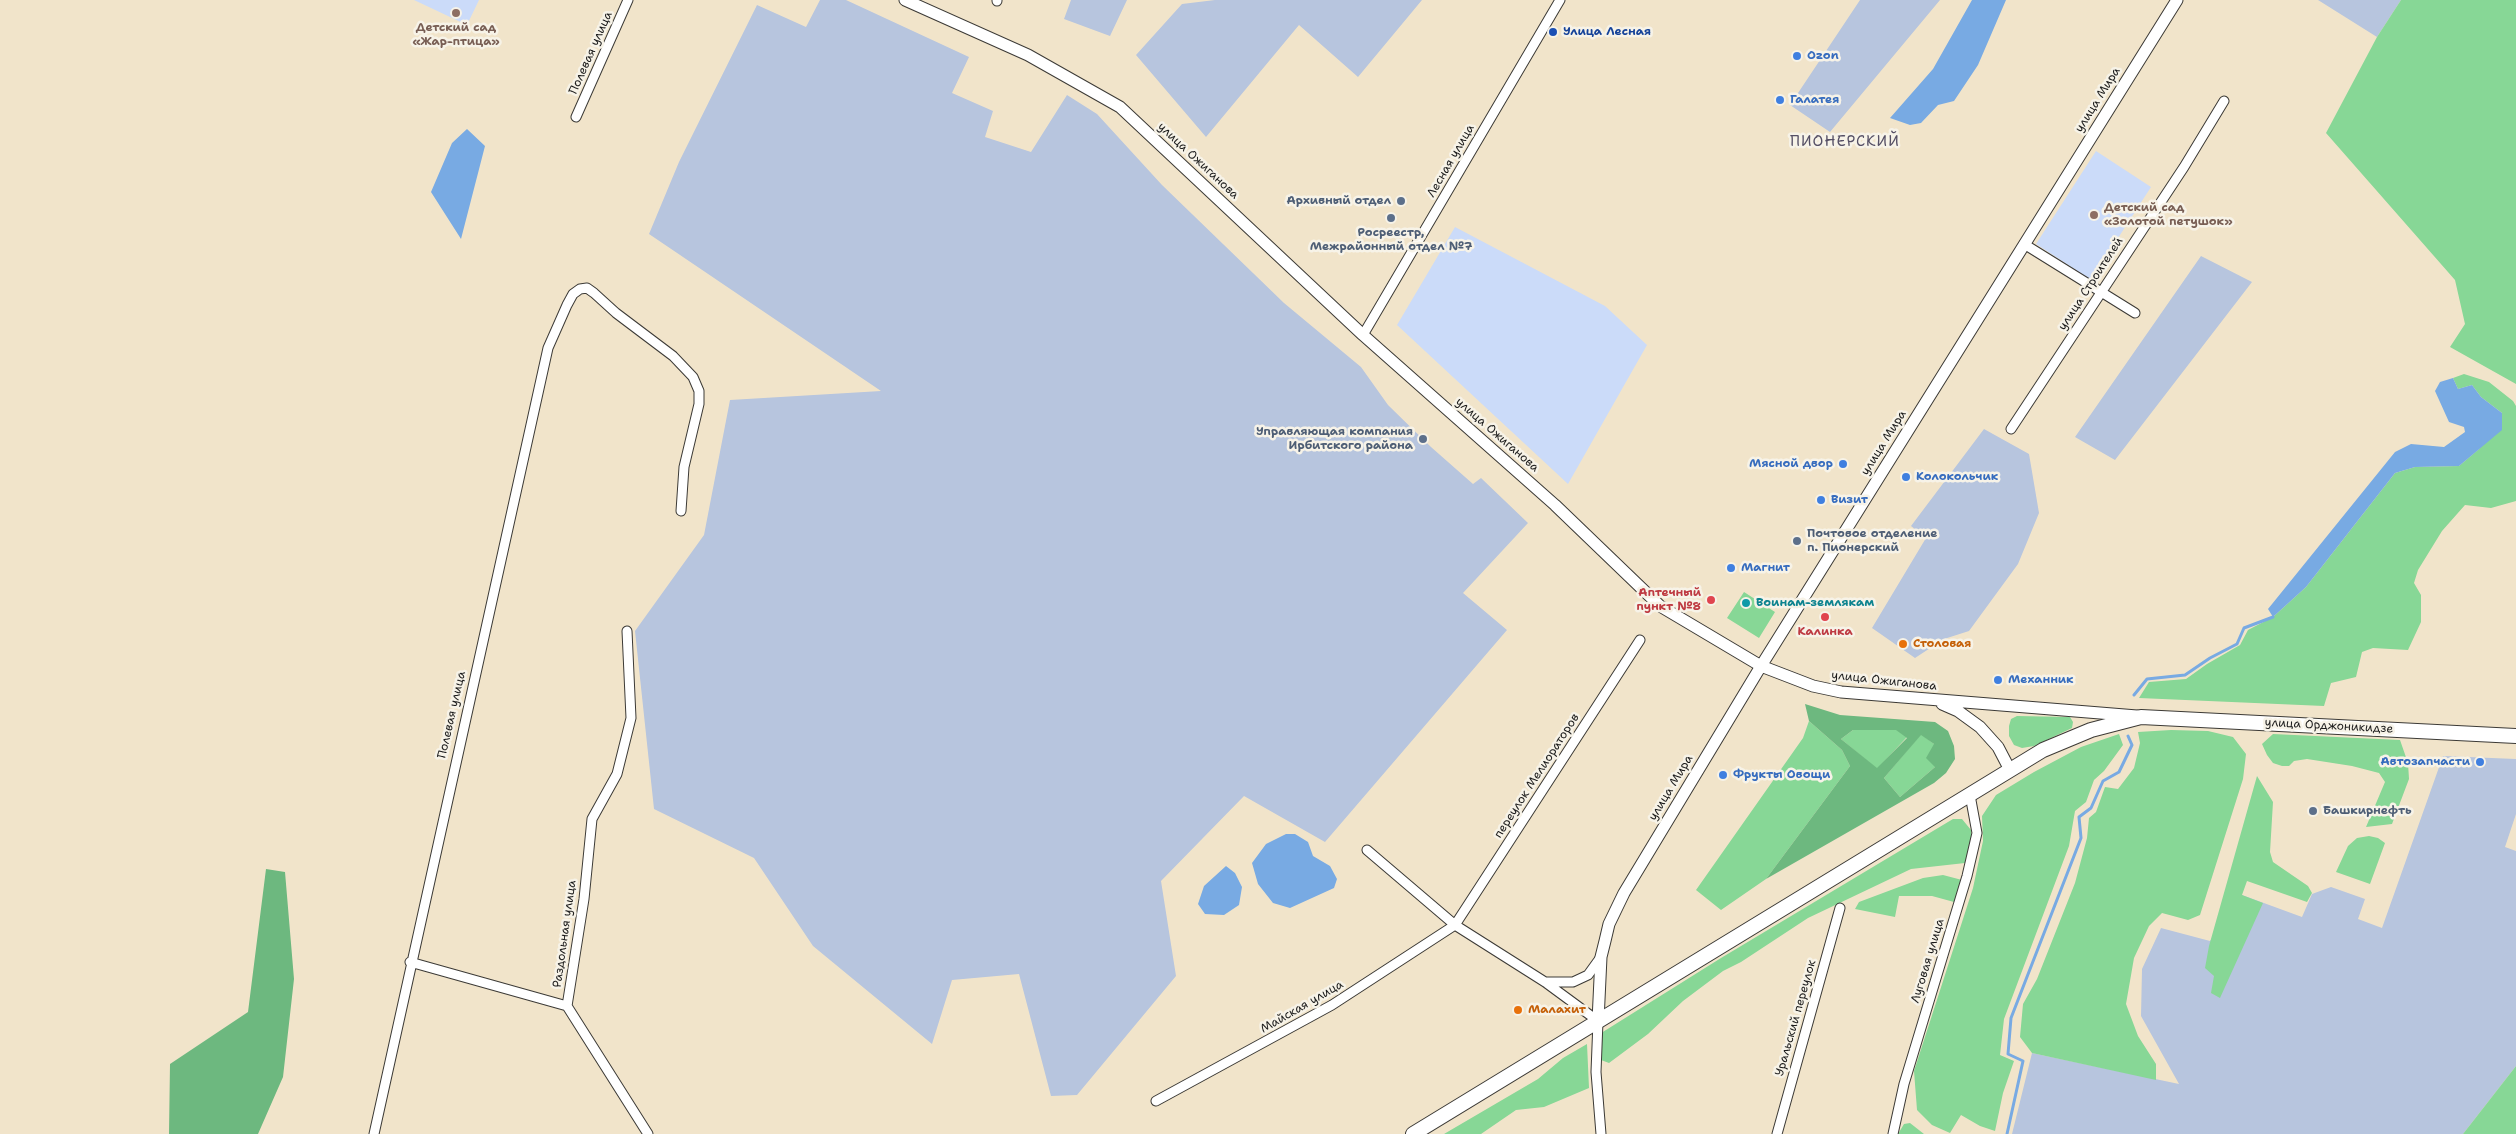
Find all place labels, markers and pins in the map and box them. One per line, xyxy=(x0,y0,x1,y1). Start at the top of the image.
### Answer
marker: Детский сад «Жар-птица» xyxy=(450,7,462,19)
place label: Детский сад «Жар-птица» xyxy=(412,21,500,49)
place label: Улица Лесная xyxy=(1563,25,1651,39)
marker: Улица Лесная xyxy=(1547,26,1559,38)
place label: Ozon xyxy=(1807,49,1839,63)
marker: Ozon xyxy=(1791,50,1803,62)
place label: Галатея xyxy=(1790,93,1839,107)
marker: Галатея xyxy=(1774,94,1786,106)
place label: Архивный отдел xyxy=(1286,194,1391,208)
marker: Архивный отдел xyxy=(1395,195,1407,207)
place label: Детский сад «Золотой петушок» xyxy=(2104,201,2233,229)
marker: Детский сад «Золотой петушок» xyxy=(2088,209,2100,221)
marker: Росреестр, Межрайонный отдел №7 xyxy=(1385,212,1397,224)
place label: Росреестр, Межрайонный отдел №7 xyxy=(1310,226,1472,254)
place label: Управляющая компания Ирбитского района xyxy=(1256,425,1413,453)
marker: Управляющая компания Ирбитского района xyxy=(1417,433,1429,445)
place label: Мясной двор xyxy=(1749,457,1833,471)
marker: Мясной двор xyxy=(1837,458,1849,470)
place label: Колокольчик xyxy=(1916,470,1998,484)
marker: Колокольчик xyxy=(1900,471,1912,483)
place label: Визит xyxy=(1831,493,1868,507)
marker: Визит xyxy=(1815,494,1827,506)
place label: Почтовое отделение п. Пионерский xyxy=(1807,527,1937,555)
marker: Почтовое отделение п. Пионерский xyxy=(1791,535,1803,547)
place label: Магнит xyxy=(1741,561,1790,575)
marker: Магнит xyxy=(1725,562,1737,574)
place label: Аптечный пункт №8 xyxy=(1636,586,1701,614)
marker: Аптечный пункт №8 xyxy=(1705,594,1717,606)
place label: Воинам-землякам xyxy=(1756,596,1874,610)
marker: Воинам-землякам xyxy=(1740,597,1752,609)
marker: Калинка xyxy=(1819,611,1831,623)
place label: Калинка xyxy=(1797,625,1853,639)
place label: Столовая xyxy=(1913,637,1971,651)
marker: Столовая xyxy=(1897,638,1909,650)
place label: Механник xyxy=(2008,673,2074,687)
marker: Механник xyxy=(1992,674,2004,686)
place label: Автозапчасти xyxy=(2380,755,2470,769)
marker: Автозапчасти xyxy=(2474,756,2486,768)
place label: Фрукты Овощи xyxy=(1733,768,1830,782)
marker: Фрукты Овощи xyxy=(1717,769,1729,781)
place label: Башкирнефть xyxy=(2323,804,2412,818)
marker: Башкирнефть xyxy=(2307,805,2319,817)
place label: Малахит xyxy=(1528,1003,1586,1017)
marker: Малахит xyxy=(1512,1004,1524,1016)

